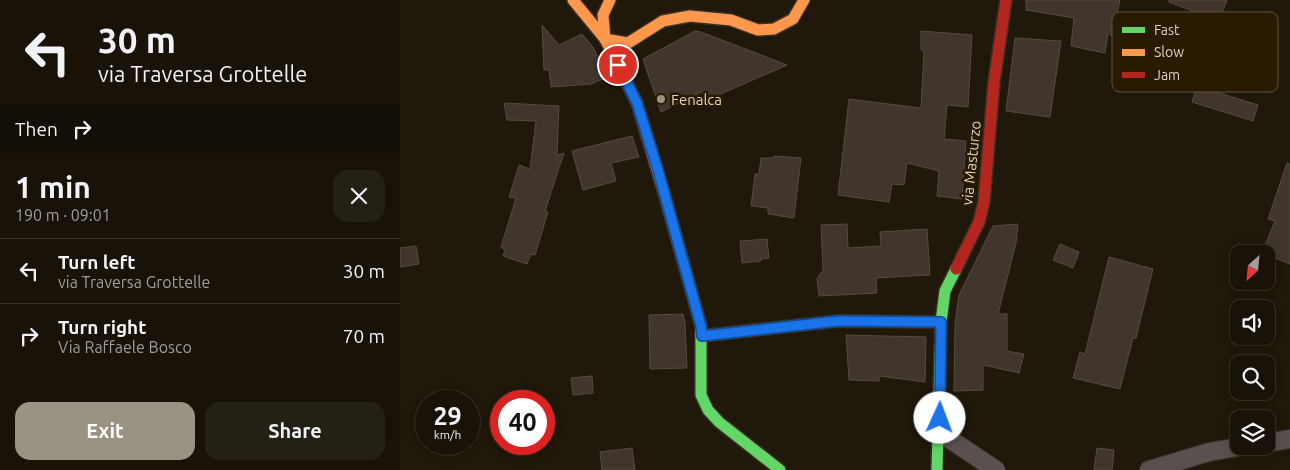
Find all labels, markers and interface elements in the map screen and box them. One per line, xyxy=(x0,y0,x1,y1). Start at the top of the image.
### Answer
legend xyxy=(1112,12,1278,92)
icon: left xyxy=(15,20,80,85)
text: 30 m xyxy=(98,20,176,60)
text: Fast xyxy=(1154,22,1180,38)
pin xyxy=(597,44,639,86)
text: Slow xyxy=(1154,44,1184,60)
icon: arrive xyxy=(604,51,632,79)
text: via Traversa Grottelle xyxy=(98,61,307,86)
text: Jam xyxy=(1154,67,1180,83)
place label: Fenalca xyxy=(671,91,722,108)
marker: Fenalca xyxy=(655,93,667,105)
icon: right xyxy=(68,115,96,143)
text: Then xyxy=(15,118,58,140)
street label: via Masturzo xyxy=(958,120,984,206)
text: 1 min xyxy=(15,170,91,204)
button: close xyxy=(333,170,385,222)
text: 190 m · 09:01 xyxy=(15,206,111,224)
north arrow xyxy=(1230,245,1275,290)
map controls xyxy=(1230,245,1275,455)
text: Turn left xyxy=(58,251,136,273)
icon: left xyxy=(15,257,43,285)
text: 30 m xyxy=(343,260,385,282)
text: via Traversa Grottelle xyxy=(58,273,210,291)
button: sound xyxy=(1230,300,1275,345)
text: Turn right xyxy=(58,316,146,338)
icon: right xyxy=(15,322,43,350)
text: 70 m xyxy=(343,325,385,347)
text: Via Raffaele Bosco xyxy=(58,338,192,356)
button: search xyxy=(1230,355,1275,400)
speed limit sign: 40 xyxy=(490,390,555,455)
position arrow xyxy=(913,391,965,443)
button: Exit xyxy=(15,402,195,460)
button: Share xyxy=(205,402,385,460)
text: 29 xyxy=(433,402,462,430)
button: layers xyxy=(1230,410,1275,455)
text: km/h xyxy=(434,428,461,441)

